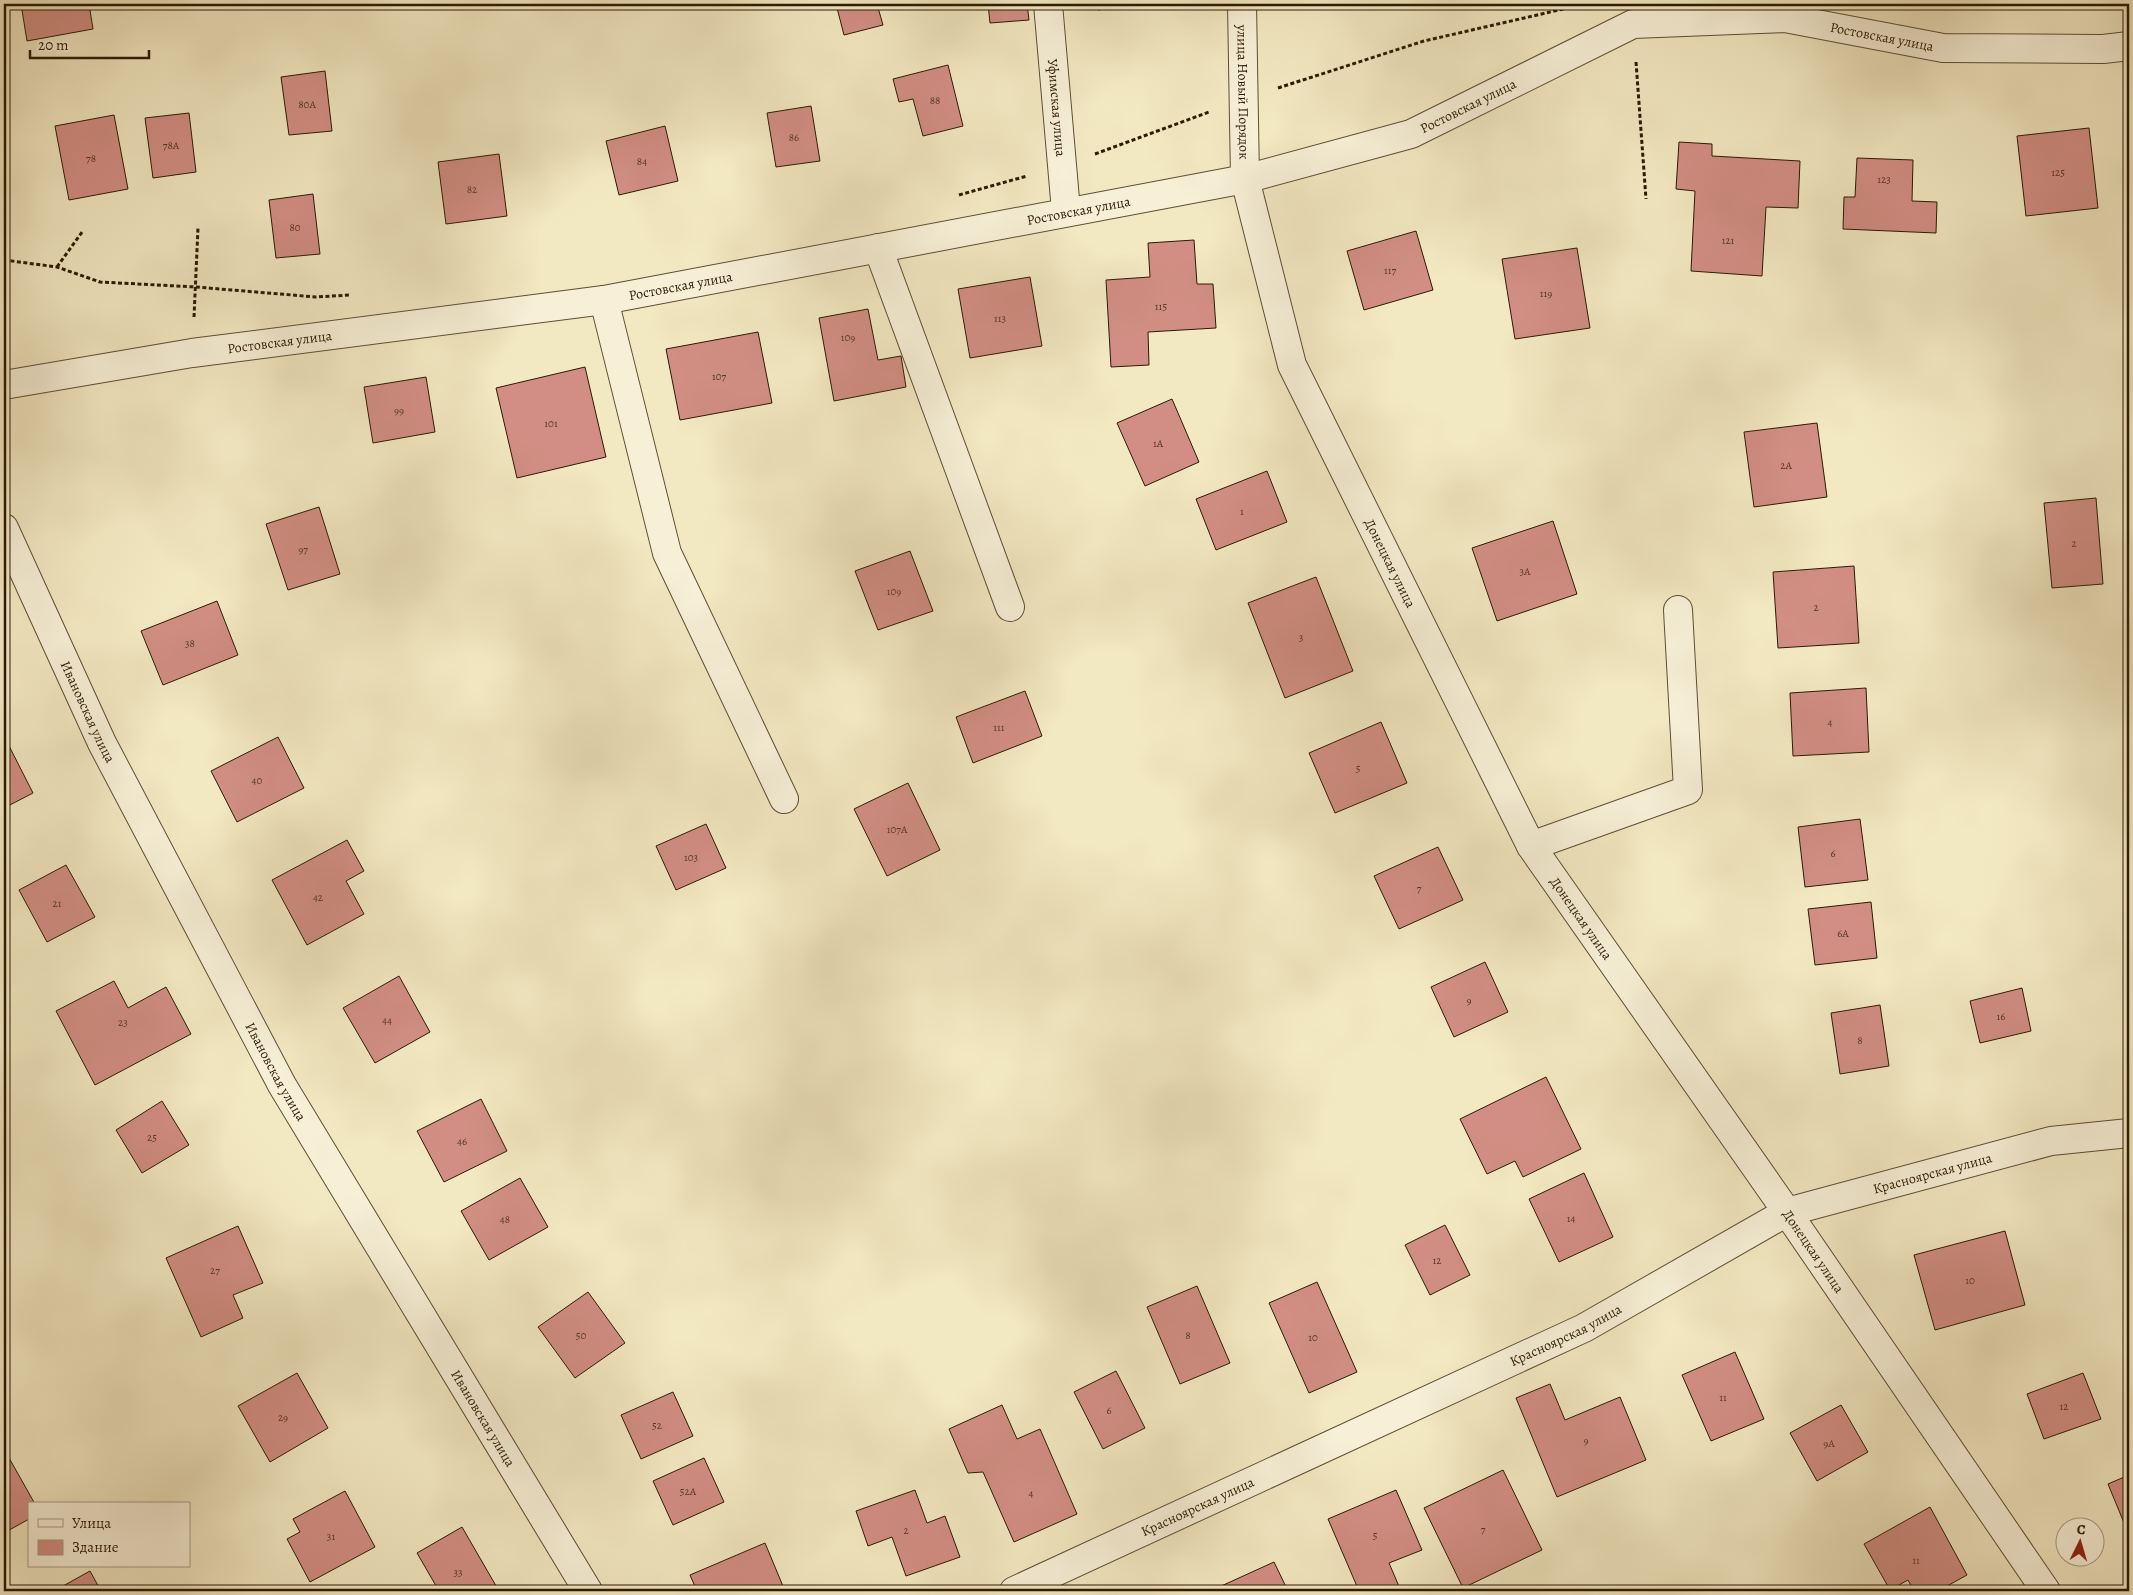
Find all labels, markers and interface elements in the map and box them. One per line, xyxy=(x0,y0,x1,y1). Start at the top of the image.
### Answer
street label: Ростовская улица xyxy=(1828,18,1936,56)
street label: улица Новый Порядок xyxy=(1232,23,1254,160)
scale bar xyxy=(30,28,149,60)
text: 20 m xyxy=(38,35,69,55)
street label: Уфимская улица xyxy=(1043,58,1070,158)
street label: Ростовская улица xyxy=(1417,74,1520,138)
house number: 88 xyxy=(930,93,940,108)
house number: 80А xyxy=(298,97,316,112)
house number: 86 xyxy=(789,130,799,145)
house number: 78А xyxy=(163,138,180,153)
house number: 78 xyxy=(86,151,96,166)
house number: 84 xyxy=(637,154,647,169)
house number: 125 xyxy=(2051,165,2065,180)
house number: 123 xyxy=(1877,172,1891,187)
house number: 82 xyxy=(467,182,477,197)
street label: Ростовская улица xyxy=(1025,192,1133,230)
house number: 80 xyxy=(289,220,301,235)
house number: 121 xyxy=(1722,233,1735,248)
house number: 117 xyxy=(1384,263,1396,278)
street label: Ростовская улица xyxy=(627,267,735,305)
house number: 119 xyxy=(1540,286,1552,301)
house number: 115 xyxy=(1155,299,1167,314)
house number: 113 xyxy=(994,311,1006,326)
street label: Ростовская улица xyxy=(226,326,333,358)
house number: 109 xyxy=(841,330,855,345)
house number: 107 xyxy=(712,369,726,384)
house number: 99 xyxy=(394,403,404,418)
house number: 101 xyxy=(544,416,558,431)
house number: 1А xyxy=(1153,436,1164,451)
house number: 2А xyxy=(1780,458,1792,473)
house number: 1 xyxy=(1240,504,1244,519)
street label: Донецкая улица xyxy=(1360,515,1420,611)
house number: 2 xyxy=(2071,536,2077,551)
house number: 97 xyxy=(298,542,308,557)
house number: 3А xyxy=(1520,564,1531,579)
house number: 109 xyxy=(887,584,901,599)
house number: 2 xyxy=(1813,600,1819,615)
house number: 3 xyxy=(1299,630,1303,645)
house number: 38 xyxy=(185,636,195,651)
street label: Ивановская улица xyxy=(56,658,120,767)
house number: 4 xyxy=(1828,715,1833,730)
house number: 111 xyxy=(993,720,1005,735)
house number: 5 xyxy=(1356,761,1361,776)
house number: 40 xyxy=(252,773,263,788)
house number: 107А xyxy=(887,822,908,837)
house number: 6 xyxy=(1830,846,1836,861)
house number: 103 xyxy=(684,850,698,865)
street label: Донецкая улица xyxy=(1545,873,1617,964)
house number: 7 xyxy=(1417,881,1422,896)
house number: 42 xyxy=(313,890,323,905)
house number: 21 xyxy=(53,896,62,911)
house number: 6А xyxy=(1837,926,1849,941)
house number: 9 xyxy=(1466,993,1472,1008)
house number: 16 xyxy=(1997,1009,2005,1024)
house number: 44 xyxy=(382,1013,392,1028)
house number: 23 xyxy=(118,1015,128,1030)
street label: Ивановская улица xyxy=(241,1019,311,1125)
house number: 8 xyxy=(1857,1033,1863,1048)
house number: 25 xyxy=(147,1130,157,1145)
house number: 46 xyxy=(457,1134,467,1149)
street label: Красноярская улица xyxy=(1871,1148,1995,1198)
street label: Донецкая улица xyxy=(1778,1206,1849,1297)
house number: 14 xyxy=(1567,1211,1575,1226)
house number: 48 xyxy=(500,1212,510,1227)
house number: 12 xyxy=(1433,1253,1442,1268)
house number: 27 xyxy=(210,1263,220,1278)
house number: 10 xyxy=(1965,1273,1975,1288)
street label: Красноярская улица xyxy=(1507,1299,1625,1371)
house number: 50 xyxy=(576,1328,586,1343)
house number: 8 xyxy=(1185,1328,1191,1343)
house number: 10 xyxy=(1308,1330,1318,1345)
street label: Ивановская улица xyxy=(446,1366,520,1471)
house number: 11 xyxy=(1719,1390,1727,1405)
house number: 12 xyxy=(2060,1399,2069,1414)
house number: 6 xyxy=(1106,1403,1112,1418)
house number: 29 xyxy=(278,1410,288,1425)
house number: 52 xyxy=(652,1418,662,1433)
house number: 9 xyxy=(1583,1433,1589,1448)
house number: 9А xyxy=(1823,1436,1835,1451)
street label: Красноярская улица xyxy=(1138,1472,1258,1541)
house number: 52А xyxy=(680,1484,697,1499)
house number: 4 xyxy=(1029,1486,1034,1501)
legend xyxy=(28,1502,190,1568)
text: Улица xyxy=(72,1513,111,1533)
north arrow xyxy=(2056,1518,2106,1568)
text: С xyxy=(2076,1520,2087,1539)
house number: 7 xyxy=(1481,1522,1486,1537)
house number: 2 xyxy=(903,1523,909,1538)
house number: 5 xyxy=(1373,1528,1378,1543)
house number: 31 xyxy=(327,1529,335,1544)
text: Здание xyxy=(72,1537,119,1557)
house number: 11 xyxy=(1912,1553,1920,1568)
house number: 33 xyxy=(453,1565,463,1580)

